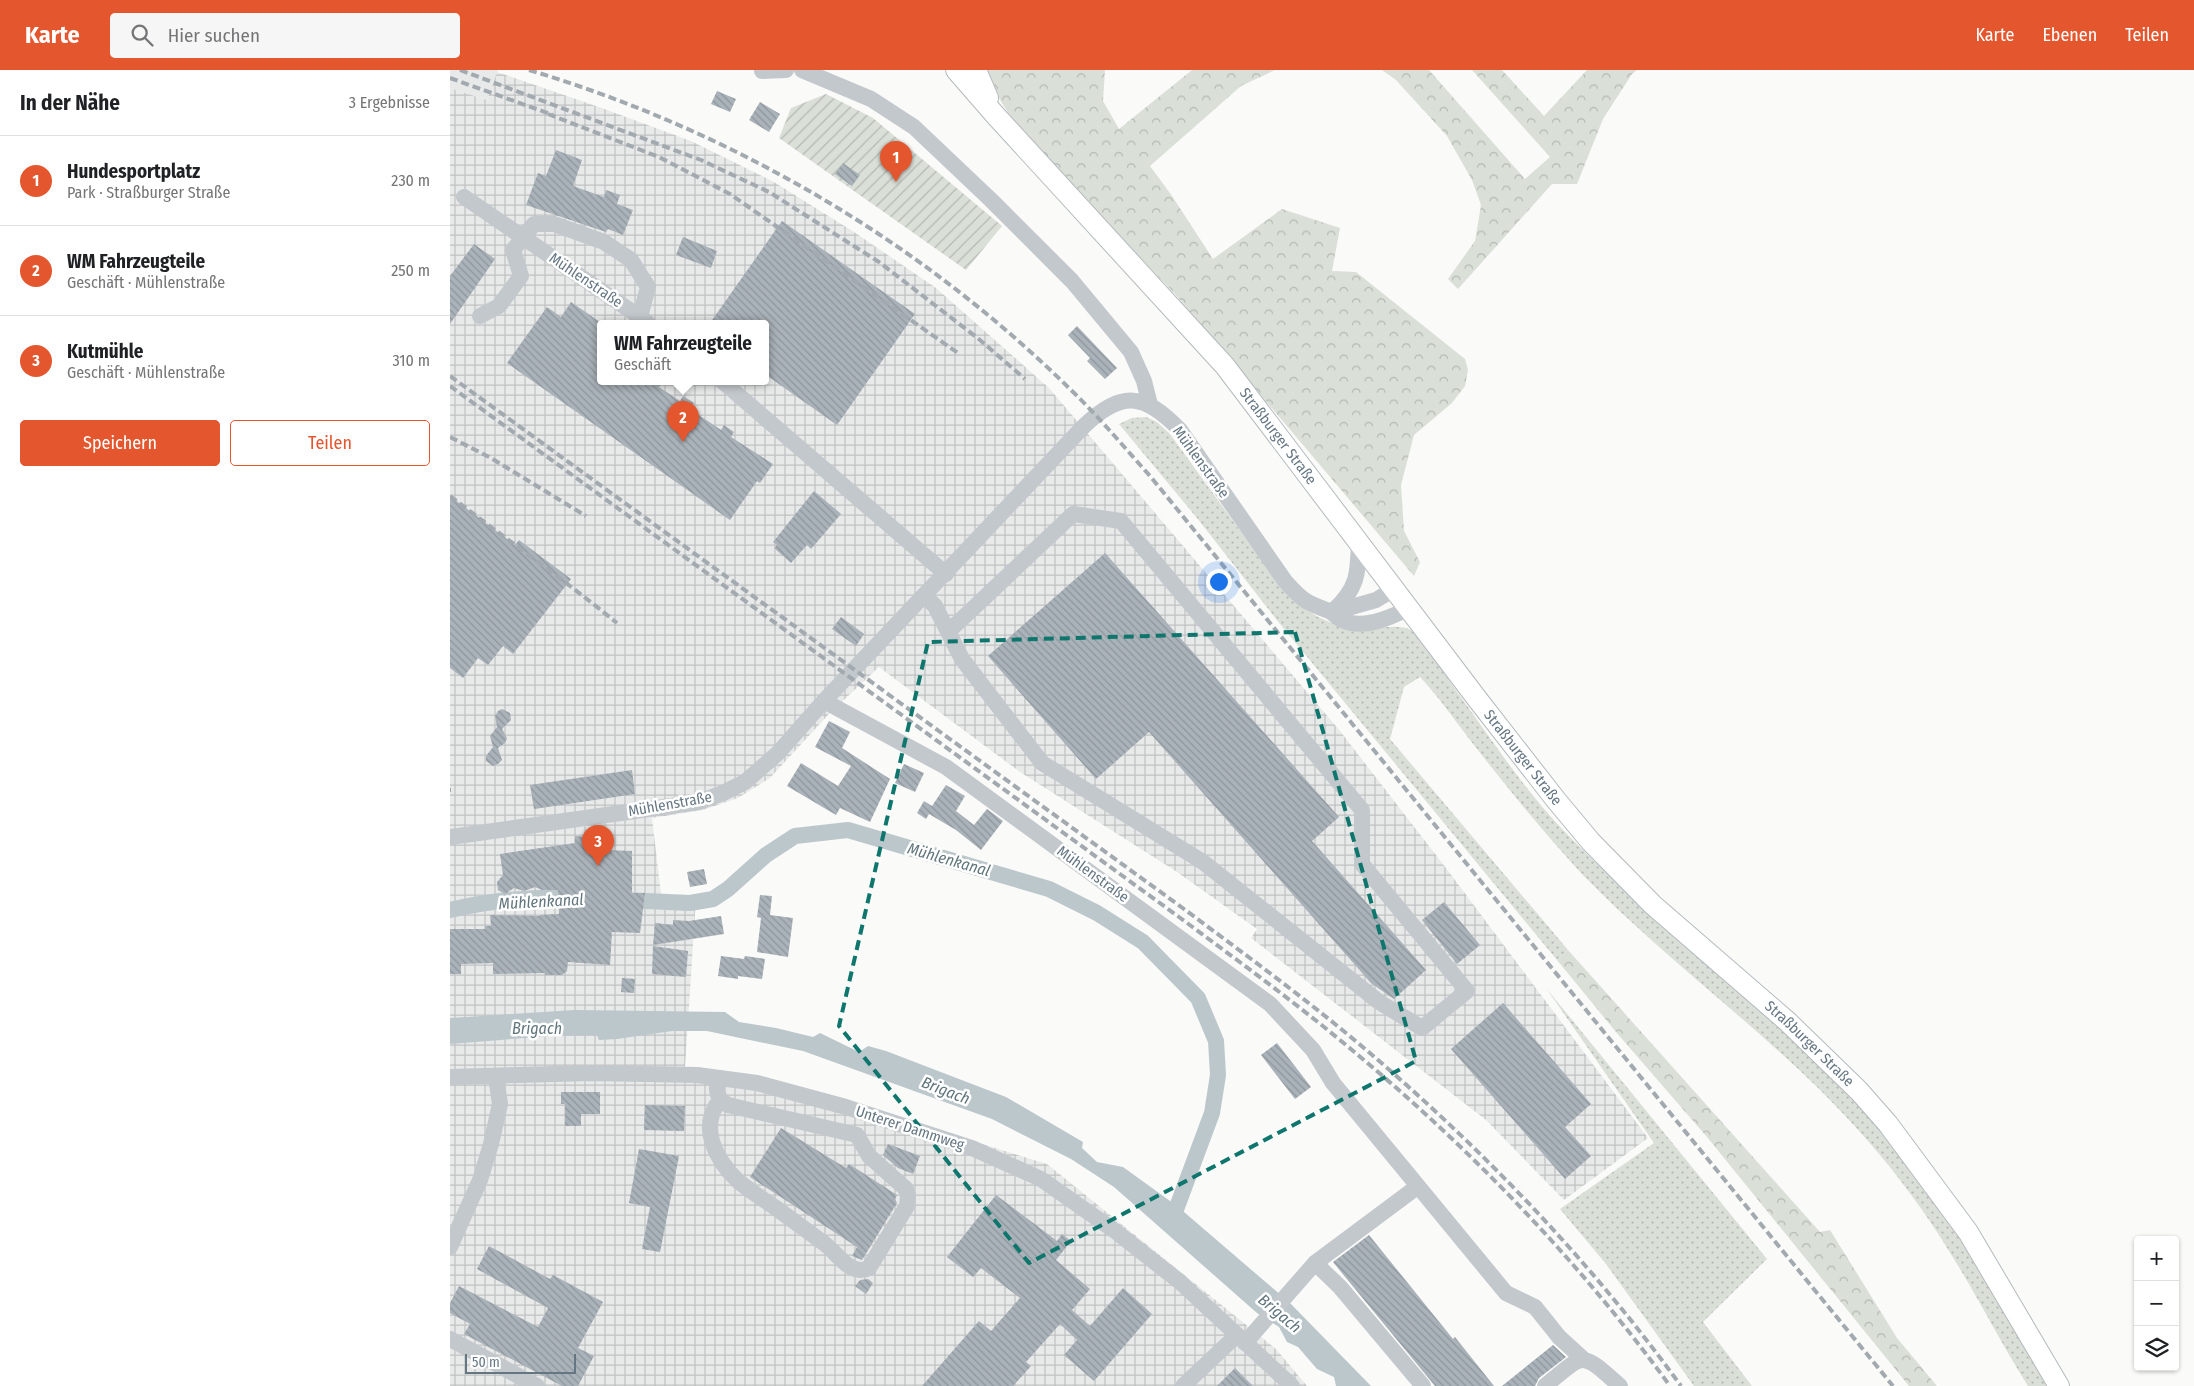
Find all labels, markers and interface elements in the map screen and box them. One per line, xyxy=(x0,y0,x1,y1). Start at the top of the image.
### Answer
search box xyxy=(110,13,460,58)
text: Karte xyxy=(25,21,80,49)
icon: search xyxy=(128,21,156,49)
text: Hier suchen xyxy=(168,24,260,47)
text: Karte xyxy=(1975,24,2014,46)
text: Ebenen xyxy=(2042,24,2097,46)
text: Teilen xyxy=(2125,24,2169,46)
text: In der Nähe xyxy=(20,90,120,116)
text: 3 Ergebnisse xyxy=(349,93,430,112)
pin: 1 xyxy=(880,141,912,182)
text: Hundesportplatz xyxy=(67,160,200,183)
text: 1 xyxy=(33,171,39,190)
text: 230 m xyxy=(391,171,430,190)
text: Park · Straßburger Straße xyxy=(67,183,230,202)
street label: Mühlenstraße xyxy=(546,249,626,311)
text: WM Fahrzeugteile xyxy=(67,250,205,273)
text: 2 xyxy=(32,261,40,280)
text: 250 m xyxy=(391,261,430,280)
text: Geschäft · Mühlenstraße xyxy=(67,273,225,292)
popup xyxy=(597,320,769,385)
text: WM Fahrzeugteile xyxy=(614,332,752,355)
text: Kutmühle xyxy=(67,340,143,363)
text: 3 xyxy=(32,351,40,370)
text: 310 m xyxy=(393,351,430,370)
text: Geschäft xyxy=(614,355,671,374)
text: Geschäft · Mühlenstraße xyxy=(67,363,225,382)
street label: Straßburger Straße xyxy=(1236,384,1320,488)
pin: 2 xyxy=(667,401,699,442)
button: Speichern xyxy=(20,420,220,466)
button: Teilen xyxy=(230,420,430,466)
street label: Mühlenstraße xyxy=(1169,423,1233,501)
your location xyxy=(1206,569,1232,595)
street label: Straßburger Straße xyxy=(1480,706,1566,809)
street label: Mühlenstraße xyxy=(627,788,713,820)
pin: 3 xyxy=(582,825,614,866)
water label: Mühlenkanal xyxy=(905,839,992,880)
street label: Mühlenstraße xyxy=(1054,842,1132,906)
water label: Mühlenkanal xyxy=(498,890,584,913)
street label: Straßburger Straße xyxy=(1761,997,1858,1090)
water label: Brigach xyxy=(512,1019,562,1038)
water label: Brigach xyxy=(919,1073,973,1108)
street label: Unterer Dammweg xyxy=(853,1102,967,1154)
map controls xyxy=(2134,1236,2179,1371)
button: + xyxy=(2134,1236,2179,1281)
button: − xyxy=(2134,1281,2179,1326)
water label: Brigach xyxy=(1254,1290,1305,1337)
button: layers xyxy=(2134,1326,2179,1371)
scale bar xyxy=(465,1351,576,1374)
text: 50 m xyxy=(472,1354,500,1371)

